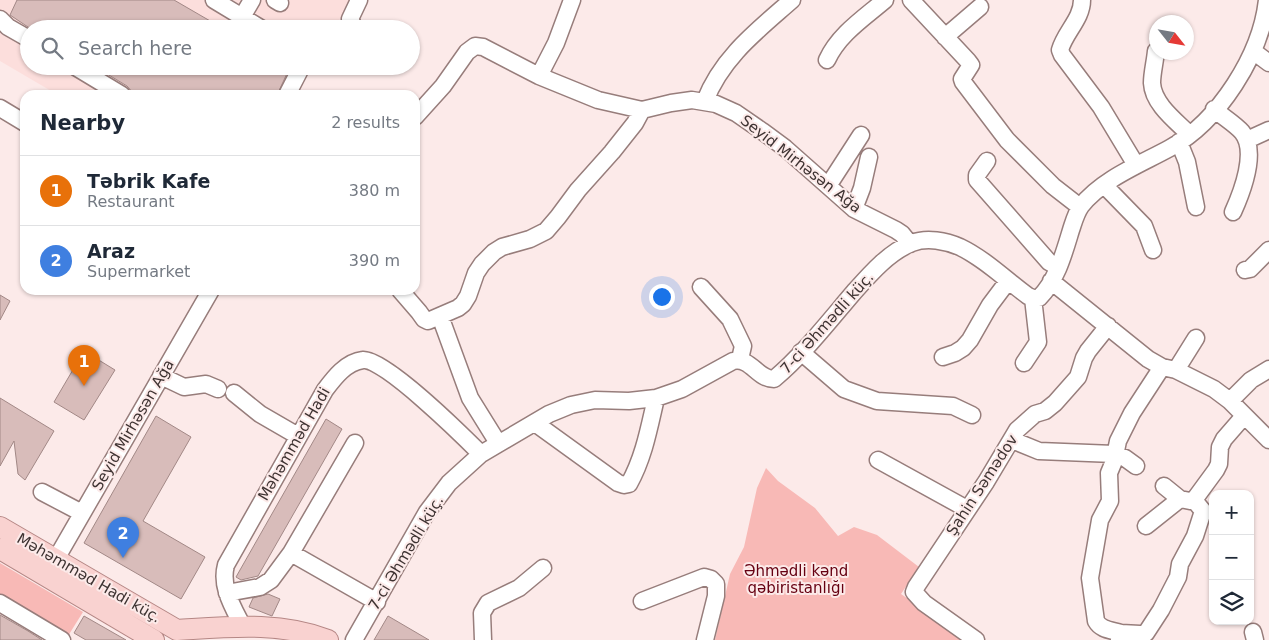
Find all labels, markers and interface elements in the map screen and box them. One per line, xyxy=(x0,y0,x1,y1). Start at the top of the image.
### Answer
north arrow xyxy=(1149,15,1194,60)
search box xyxy=(20,20,420,75)
icon: search xyxy=(38,34,66,62)
text: Search here xyxy=(78,37,192,59)
text: Nearby xyxy=(40,111,125,135)
street label: Seyid Mirhəsən Ağa xyxy=(737,111,865,217)
text: 2 results xyxy=(331,113,400,132)
text: Təbrik Kafe xyxy=(87,170,210,192)
text: 1 xyxy=(50,181,62,200)
text: 380 m xyxy=(349,181,400,200)
text: Restaurant xyxy=(87,192,175,211)
text: Araz xyxy=(87,240,135,262)
text: 2 xyxy=(50,251,62,270)
text: 390 m xyxy=(349,251,400,270)
text: Supermarket xyxy=(87,262,190,281)
street label: 7-ci Əhmədli küç. xyxy=(777,268,877,378)
your location xyxy=(649,284,675,310)
pin: 1 xyxy=(68,345,100,386)
street label: Seyid Mirhəsən Ağa xyxy=(88,356,178,494)
street label: Məhəmməd Hadi xyxy=(254,384,334,504)
street label: Şahin Səmədov xyxy=(943,431,1021,539)
map controls xyxy=(1209,490,1254,625)
button: + xyxy=(1209,490,1254,535)
street label: 7-ci Əhmədli küç. xyxy=(365,492,447,614)
pin: 2 xyxy=(107,517,139,558)
street label: Məhəmməd Hadi küç. xyxy=(14,529,164,627)
button: − xyxy=(1209,535,1254,580)
park label: Əhmədli kənd qəbiristanlığı xyxy=(744,562,848,597)
button: layers xyxy=(1209,580,1254,625)

